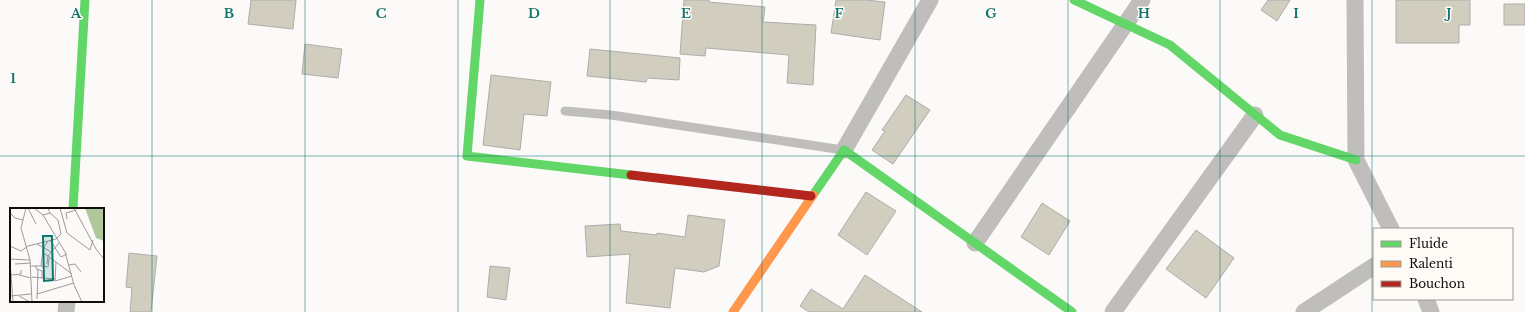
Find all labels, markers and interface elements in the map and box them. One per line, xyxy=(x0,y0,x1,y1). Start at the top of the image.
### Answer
text: A xyxy=(70,5,82,22)
text: B xyxy=(224,5,234,22)
text: C xyxy=(376,5,387,22)
text: D xyxy=(528,5,540,22)
text: E xyxy=(681,5,691,22)
text: F xyxy=(835,5,844,22)
text: G xyxy=(985,5,997,22)
text: H xyxy=(1138,5,1150,22)
text: I xyxy=(1293,5,1299,22)
text: J xyxy=(1443,5,1452,22)
text: 1 xyxy=(10,70,16,87)
inset map xyxy=(10,208,104,302)
legend xyxy=(1373,228,1513,300)
text: Fluide xyxy=(1409,236,1448,251)
text: Ralenti xyxy=(1409,256,1453,271)
text: Bouchon xyxy=(1409,276,1465,291)

